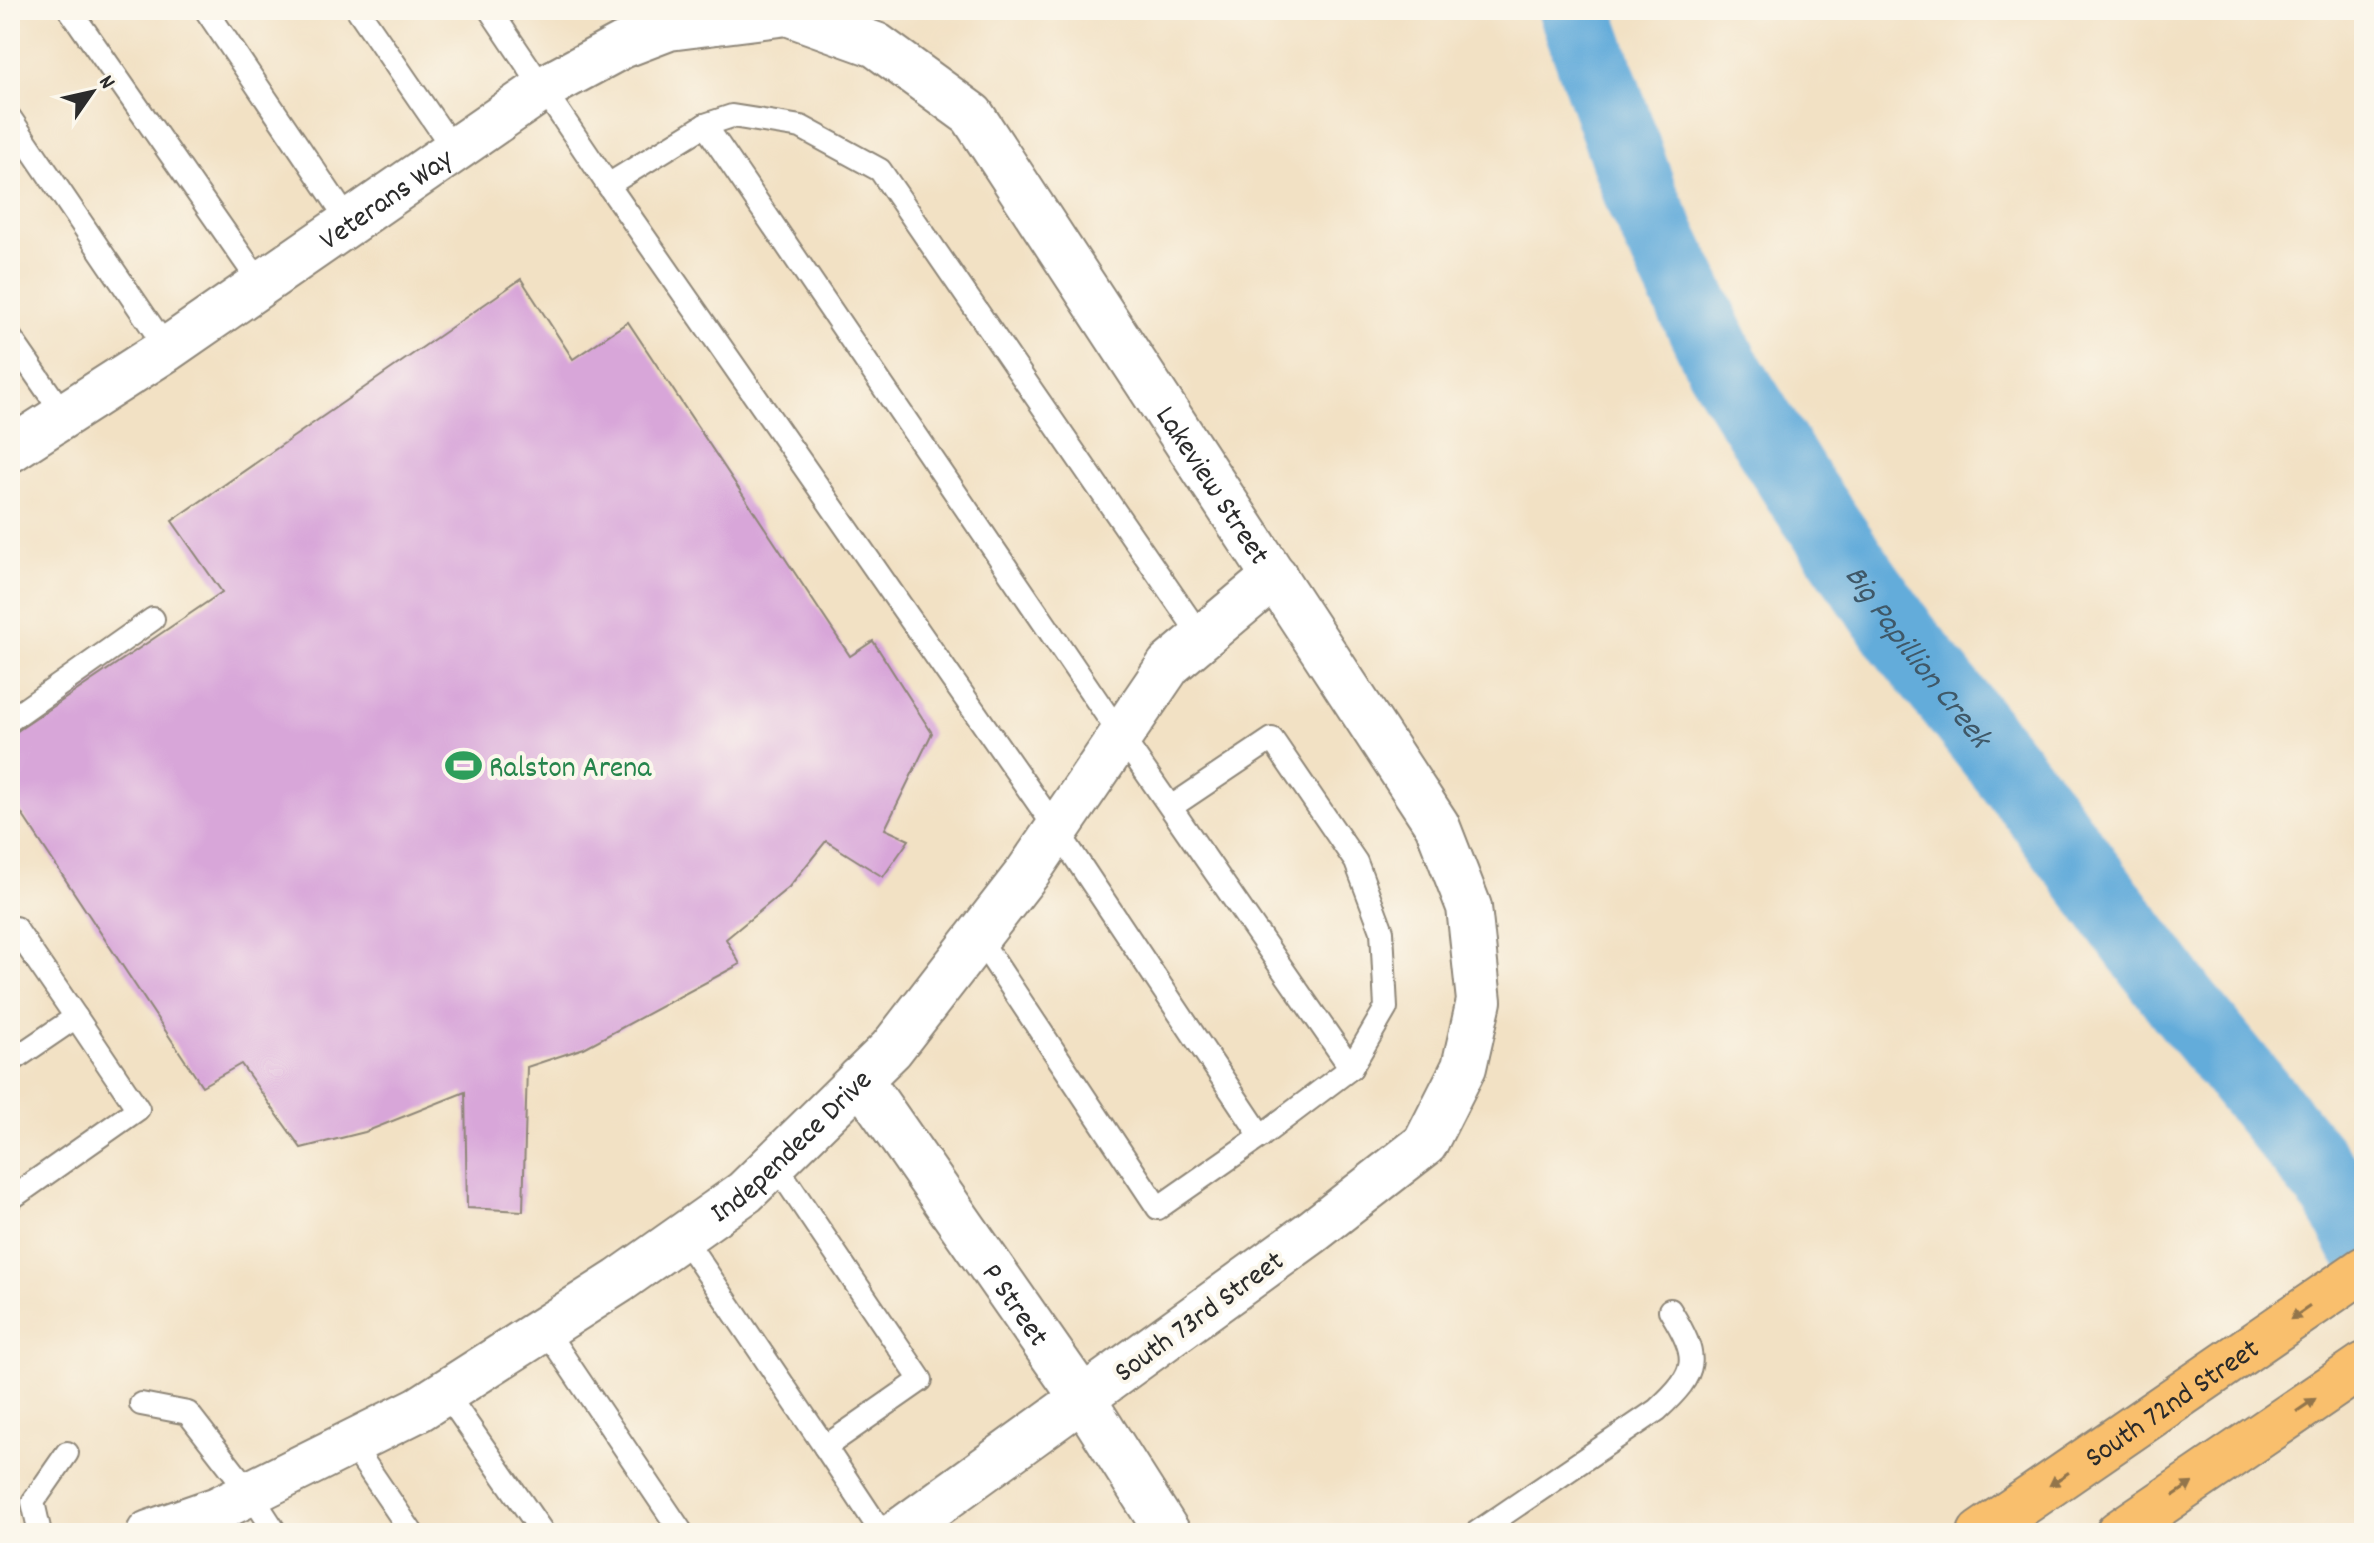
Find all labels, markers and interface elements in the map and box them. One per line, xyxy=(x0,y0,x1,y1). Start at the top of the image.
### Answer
north arrow xyxy=(52,52,132,132)
text: N xyxy=(90,70,122,96)
street label: Veterans Way xyxy=(312,140,464,263)
street label: Lakeview Street xyxy=(1142,399,1278,575)
water label: Big Papillion Creek xyxy=(1831,557,2002,762)
sports icon: Ralston Arena xyxy=(444,747,482,785)
place label: Ralston Arena xyxy=(489,749,652,792)
street label: Independece Drive xyxy=(703,1062,884,1236)
street label: South 73rd Street xyxy=(1107,1242,1295,1395)
street label: P Street xyxy=(969,1256,1057,1357)
one-way arrow xyxy=(2289,1306,2310,1321)
street label: South 72nd Street xyxy=(2078,1330,2270,1481)
one-way arrow xyxy=(2296,1398,2317,1413)
one-way arrow xyxy=(2048,1472,2069,1487)
one-way arrow xyxy=(2172,1482,2193,1497)

